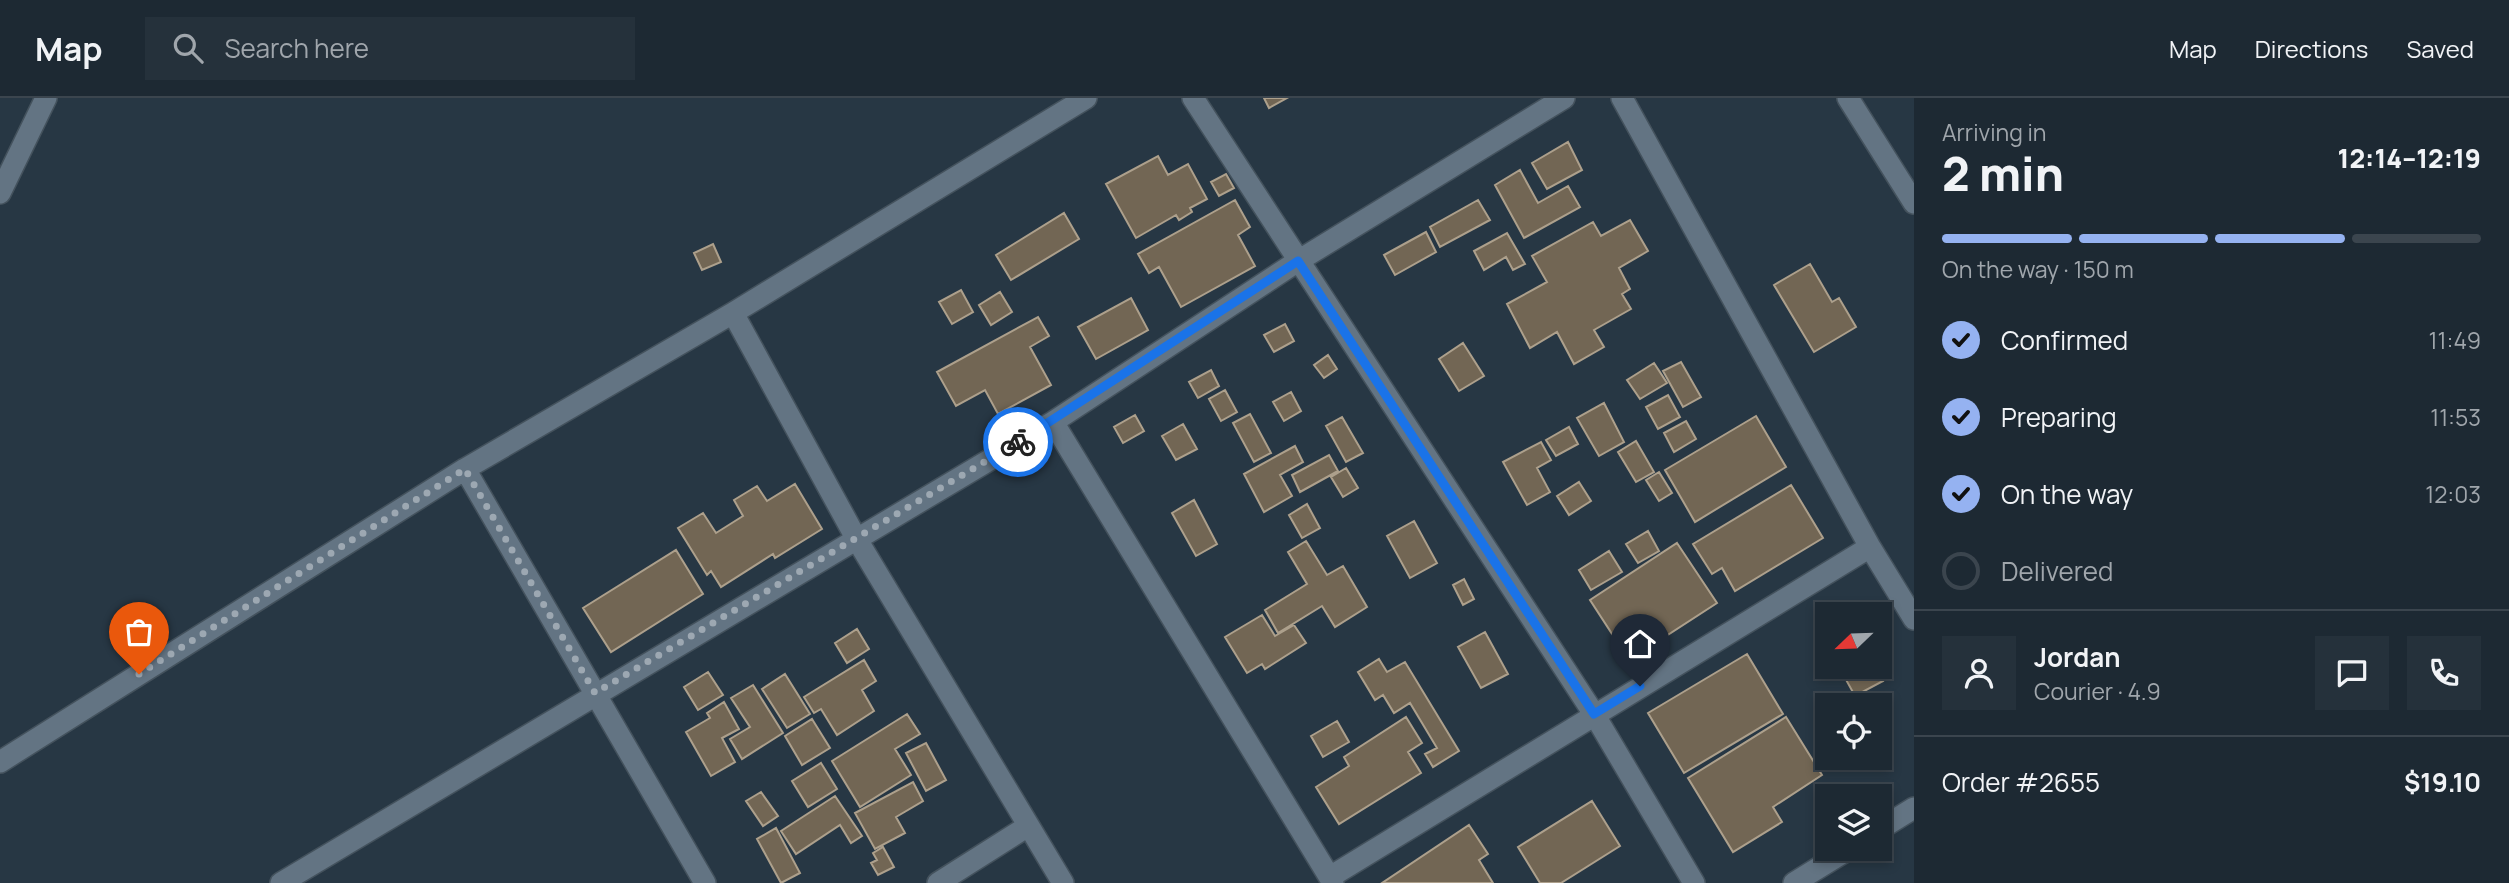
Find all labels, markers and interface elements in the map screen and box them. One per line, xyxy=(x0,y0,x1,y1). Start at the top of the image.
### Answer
search box xyxy=(145,17,635,80)
text: Map xyxy=(35,26,103,71)
icon: search xyxy=(169,29,207,67)
text: Search here xyxy=(225,30,369,66)
text: Map xyxy=(2169,32,2217,65)
text: Directions xyxy=(2255,32,2368,65)
text: Saved xyxy=(2406,32,2474,65)
text: Arriving in xyxy=(1942,116,2047,148)
text: 12:14–12:19 xyxy=(2338,140,2481,176)
text: 2 min xyxy=(1942,142,2064,205)
text: On the way · 150 m xyxy=(1942,253,2134,285)
icon: check xyxy=(1942,321,1980,359)
text: Confirmed xyxy=(2001,322,2128,358)
text: 11:49 xyxy=(2429,324,2481,356)
icon: check xyxy=(1942,398,1980,436)
text: Preparing xyxy=(2001,399,2117,435)
text: 11:53 xyxy=(2430,401,2481,433)
courier xyxy=(983,407,1053,477)
icon: bike xyxy=(999,423,1037,461)
icon: check xyxy=(1942,475,1980,513)
text: On the way xyxy=(2001,476,2133,512)
text: 12:03 xyxy=(2425,478,2481,510)
text: Delivered xyxy=(2001,553,2113,589)
pin xyxy=(109,602,169,674)
north arrow xyxy=(1815,602,1892,679)
map controls xyxy=(1815,602,1892,861)
icon: bag xyxy=(120,613,158,651)
pin xyxy=(1610,614,1670,686)
icon: home xyxy=(1621,625,1659,663)
button: person xyxy=(1942,636,2016,710)
button: chat xyxy=(2315,636,2389,710)
button: phone xyxy=(2407,636,2481,710)
text: Jordan xyxy=(2034,639,2120,675)
text: Courier · 4.9 xyxy=(2034,675,2161,707)
button: locate xyxy=(1815,693,1892,770)
text: Order #2655 xyxy=(1942,764,2100,800)
text: $19.10 xyxy=(2404,764,2481,800)
button: layers xyxy=(1815,784,1892,861)

